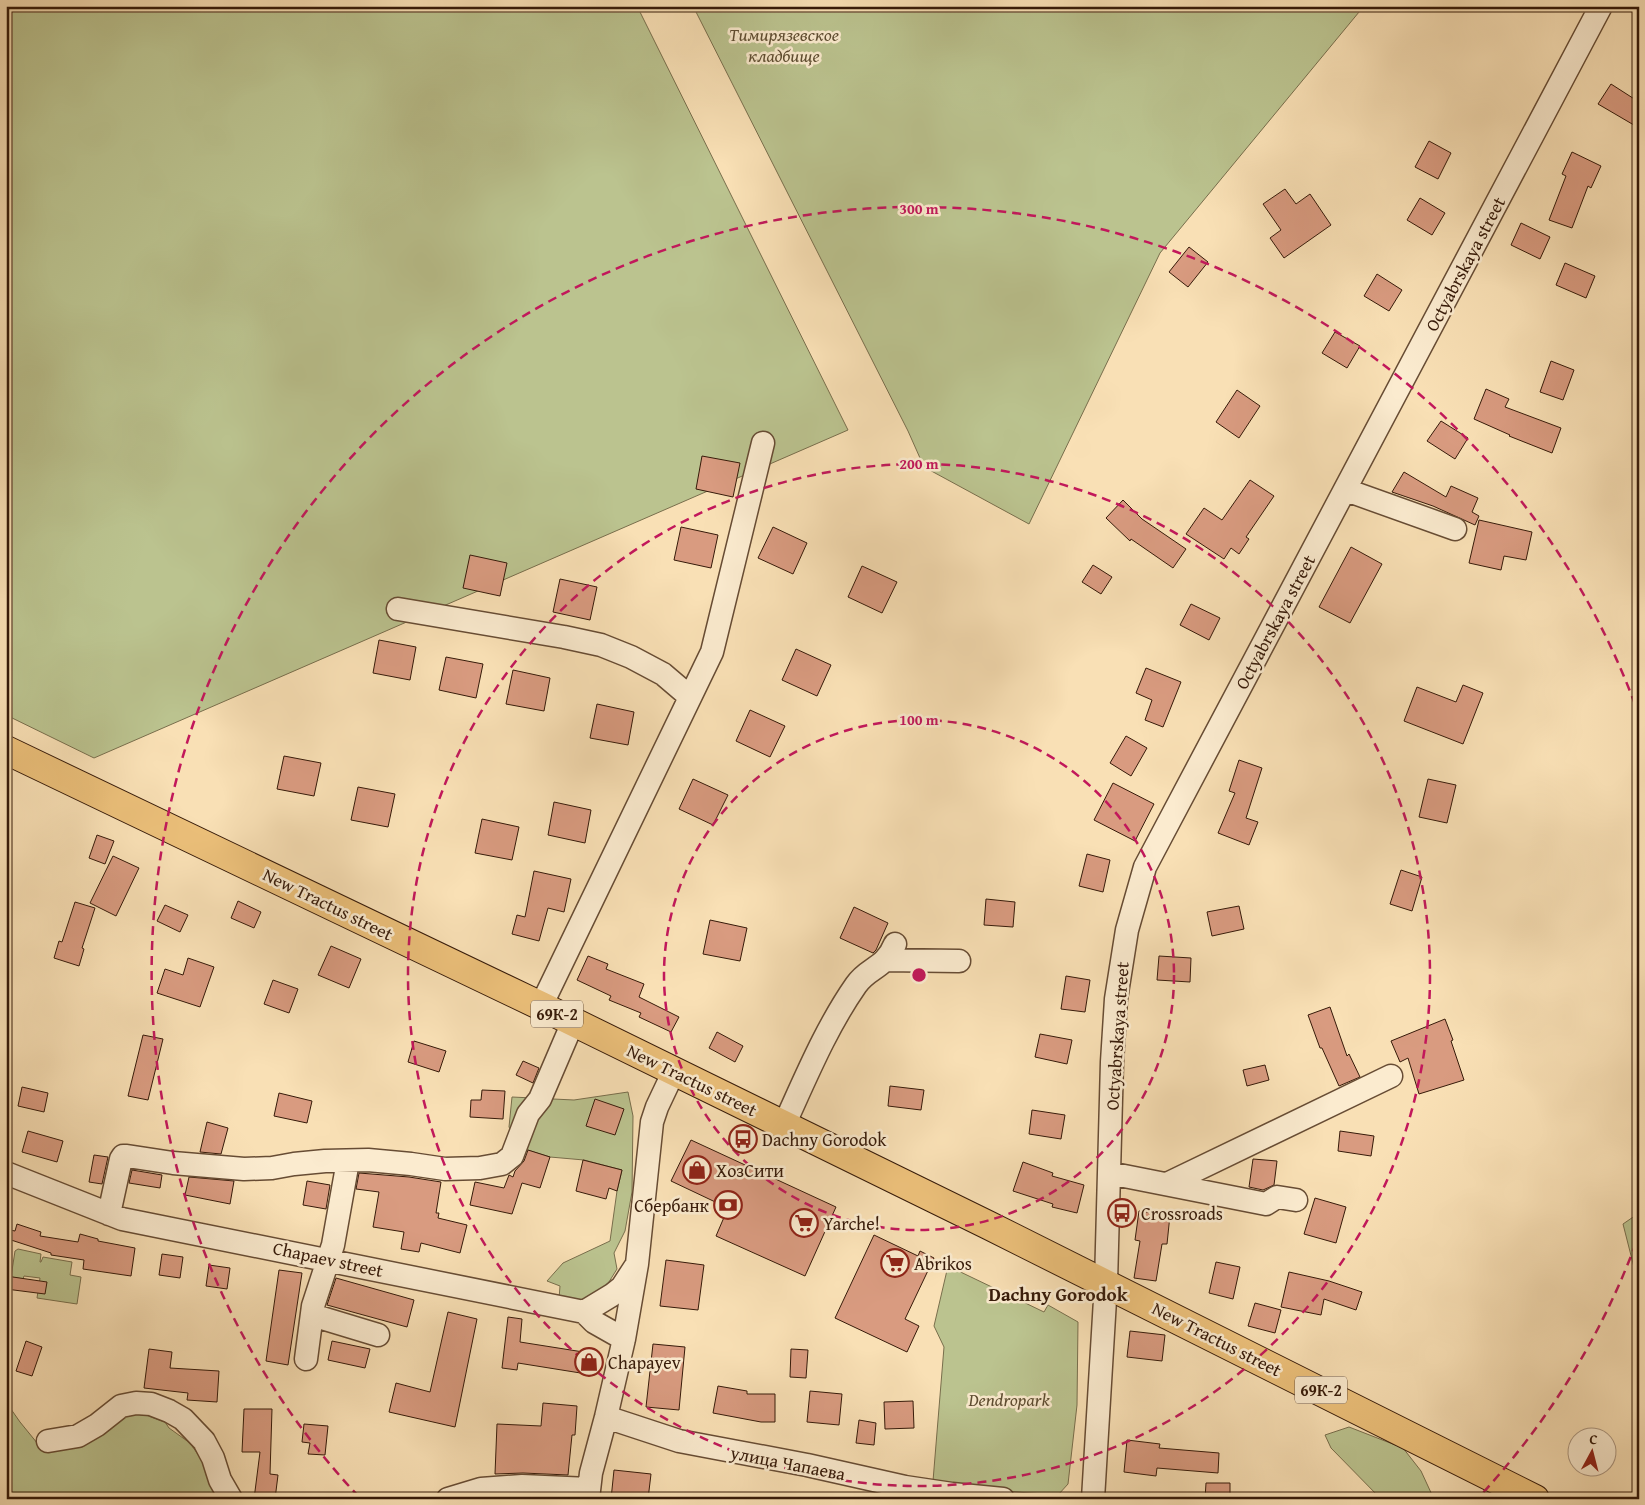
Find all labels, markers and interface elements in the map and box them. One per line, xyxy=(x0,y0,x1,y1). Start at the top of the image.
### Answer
park label: Тимирязевское кладбище xyxy=(729,21,839,69)
street label: Octyabrskaya street xyxy=(1418,191,1512,336)
text: 300 m xyxy=(899,198,939,219)
text: 200 m xyxy=(899,453,939,474)
street label: Octyabrskaya street xyxy=(1228,549,1322,694)
text: 100 m xyxy=(899,709,939,730)
street label: New Tractus street xyxy=(258,861,398,948)
street label: Octyabrskaya street xyxy=(1098,960,1136,1111)
centre of rings xyxy=(910,966,928,984)
road number: 69К-2 xyxy=(531,1001,583,1028)
street label: New Tractus street xyxy=(622,1037,762,1124)
bus stop icon: Dachny Gorodok xyxy=(728,1124,758,1154)
place label: Dachny Gorodok xyxy=(762,1126,887,1153)
shop icon: ХозСити xyxy=(682,1155,712,1185)
place label: ХозСити xyxy=(716,1157,784,1184)
bank icon: Сбербанк xyxy=(713,1190,743,1220)
place label: Сбербанк xyxy=(634,1192,710,1219)
bus stop icon: Crossroads xyxy=(1107,1198,1137,1228)
place label: Crossroads xyxy=(1141,1200,1223,1227)
supermarket icon: Yarche! xyxy=(789,1208,819,1238)
place label: Yarche! xyxy=(823,1210,880,1237)
street label: Chapaev street xyxy=(270,1234,386,1284)
supermarket icon: Abrikos xyxy=(880,1248,910,1278)
place label: Abrikos xyxy=(914,1250,972,1277)
district label: Dachny Gorodok xyxy=(989,1280,1128,1308)
street label: New Tractus street xyxy=(1148,1295,1287,1384)
shop icon: Chapayev xyxy=(574,1347,604,1377)
place label: Chapayev xyxy=(608,1349,681,1376)
road number: 69К-2 xyxy=(1295,1376,1347,1404)
park label: Dendropark xyxy=(967,1386,1050,1413)
north arrow xyxy=(1568,1428,1618,1478)
text: С xyxy=(1588,1429,1599,1450)
street label: улица Чапаева xyxy=(727,1438,848,1487)

